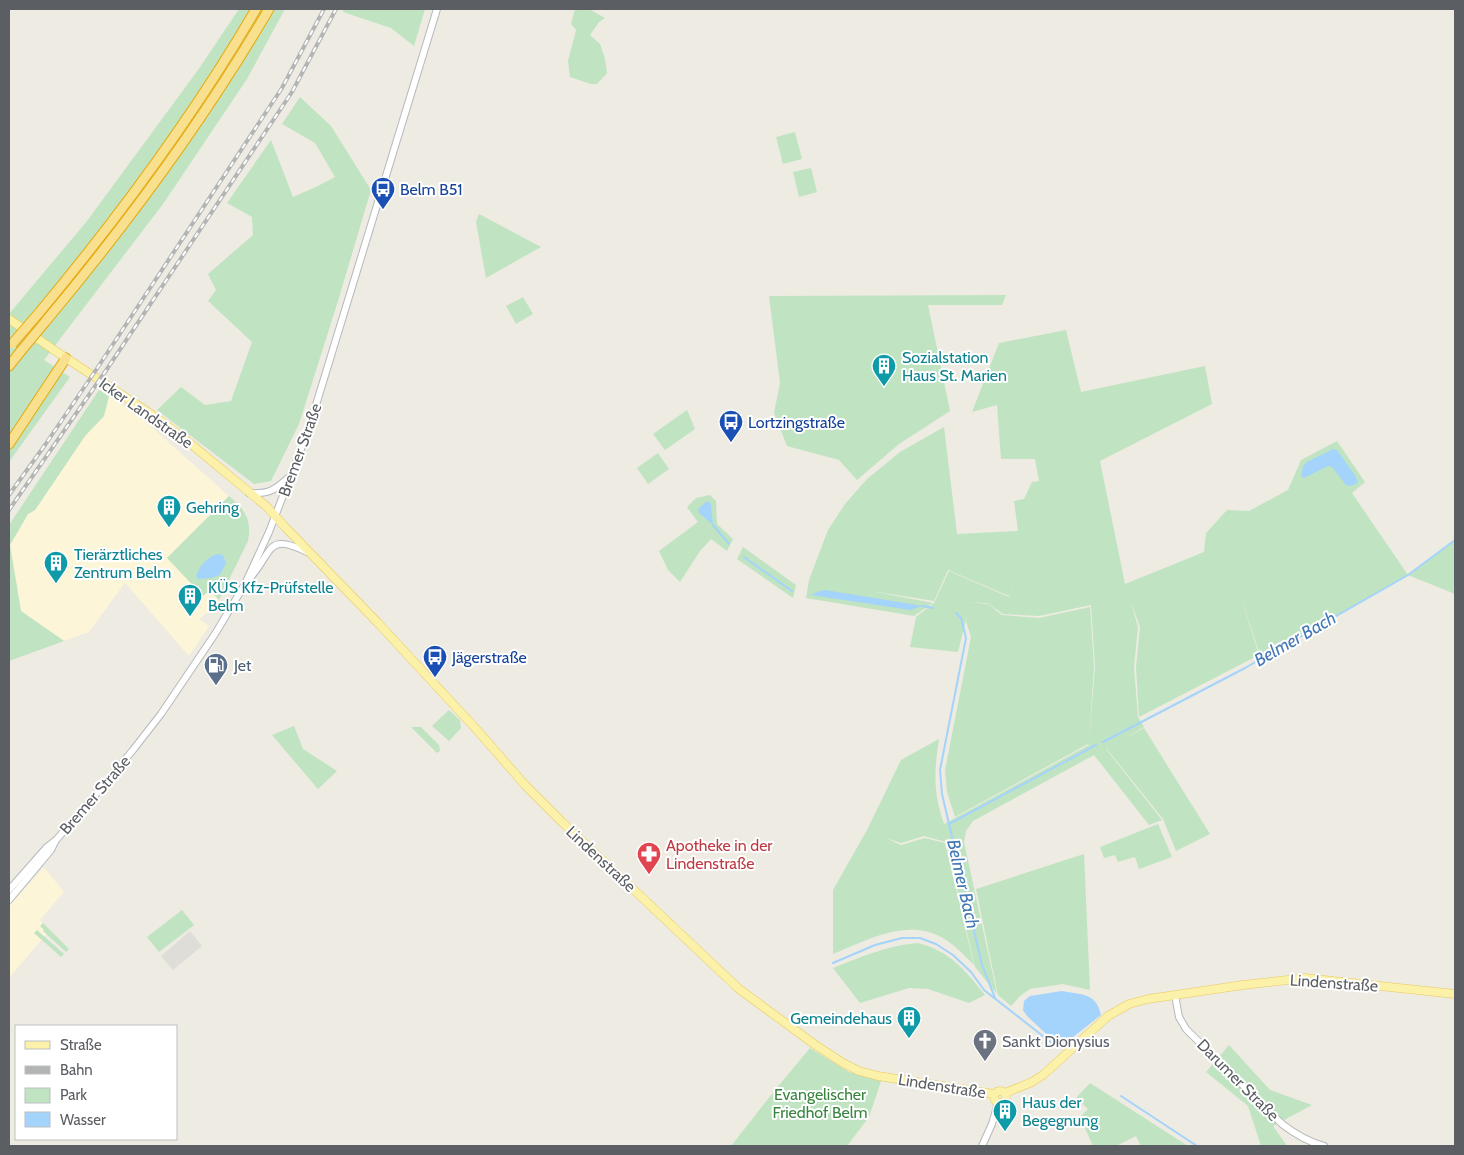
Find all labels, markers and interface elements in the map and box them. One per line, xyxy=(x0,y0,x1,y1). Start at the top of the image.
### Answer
bus stop icon: Belm B51 xyxy=(370,176,396,210)
place label: Belm B51 xyxy=(400,180,463,199)
place label: Sozialstation Haus St. Marien xyxy=(902,348,1007,385)
building icon: Sozialstation Haus St. Marien xyxy=(871,353,897,387)
street label: Icker Landstraße xyxy=(95,374,197,452)
street label: Bremer Straße xyxy=(274,401,326,499)
bus stop icon: Lortzingstraße xyxy=(718,409,744,443)
place label: Lortzingstraße xyxy=(748,413,845,432)
building icon: Gehring xyxy=(156,494,182,528)
place label: Gehring xyxy=(186,498,240,517)
place label: Tierärztliches Zentrum Belm xyxy=(74,545,171,582)
building icon: Tierärztliches Zentrum Belm xyxy=(43,550,69,584)
place label: KÜS Kfz-Prüfstelle Belm xyxy=(208,578,333,615)
building icon: KÜS Kfz-Prüfstelle Belm xyxy=(177,583,203,617)
water label: Belmer Bach xyxy=(1250,607,1340,671)
bus stop icon: Jägerstraße xyxy=(422,644,448,678)
place label: Jägerstraße xyxy=(451,648,527,667)
fuel station icon: Jet xyxy=(203,652,229,686)
place label: Jet xyxy=(233,656,252,675)
street label: Bremer Straße xyxy=(56,752,134,838)
street label: Lindenstraße xyxy=(562,822,640,896)
place label: Apotheke in der Lindenstraße xyxy=(666,836,773,873)
water label: Belmer Bach xyxy=(942,837,984,931)
pharmacy icon: Apotheke in der Lindenstraße xyxy=(636,841,662,875)
street label: Lindenstraße xyxy=(1289,970,1379,996)
building icon: Gemeindehaus xyxy=(896,1005,922,1039)
place label: Gemeindehaus xyxy=(790,1009,892,1028)
legend xyxy=(15,1025,178,1140)
church icon: Sankt Dionysius xyxy=(972,1028,998,1062)
place label: Sankt Dionysius xyxy=(1002,1032,1110,1051)
street label: Darumer Straße xyxy=(1193,1035,1283,1125)
text: Straße xyxy=(60,1036,102,1054)
text: Bahn xyxy=(60,1061,93,1079)
street label: Lindenstraße xyxy=(897,1070,987,1102)
park label: Evangelischer Friedhof Belm xyxy=(772,1085,868,1122)
text: Park xyxy=(60,1086,87,1104)
place label: Haus der Begegnung xyxy=(1022,1093,1099,1130)
building icon: Haus der Begegnung xyxy=(992,1098,1018,1132)
text: Wasser xyxy=(60,1111,106,1129)

